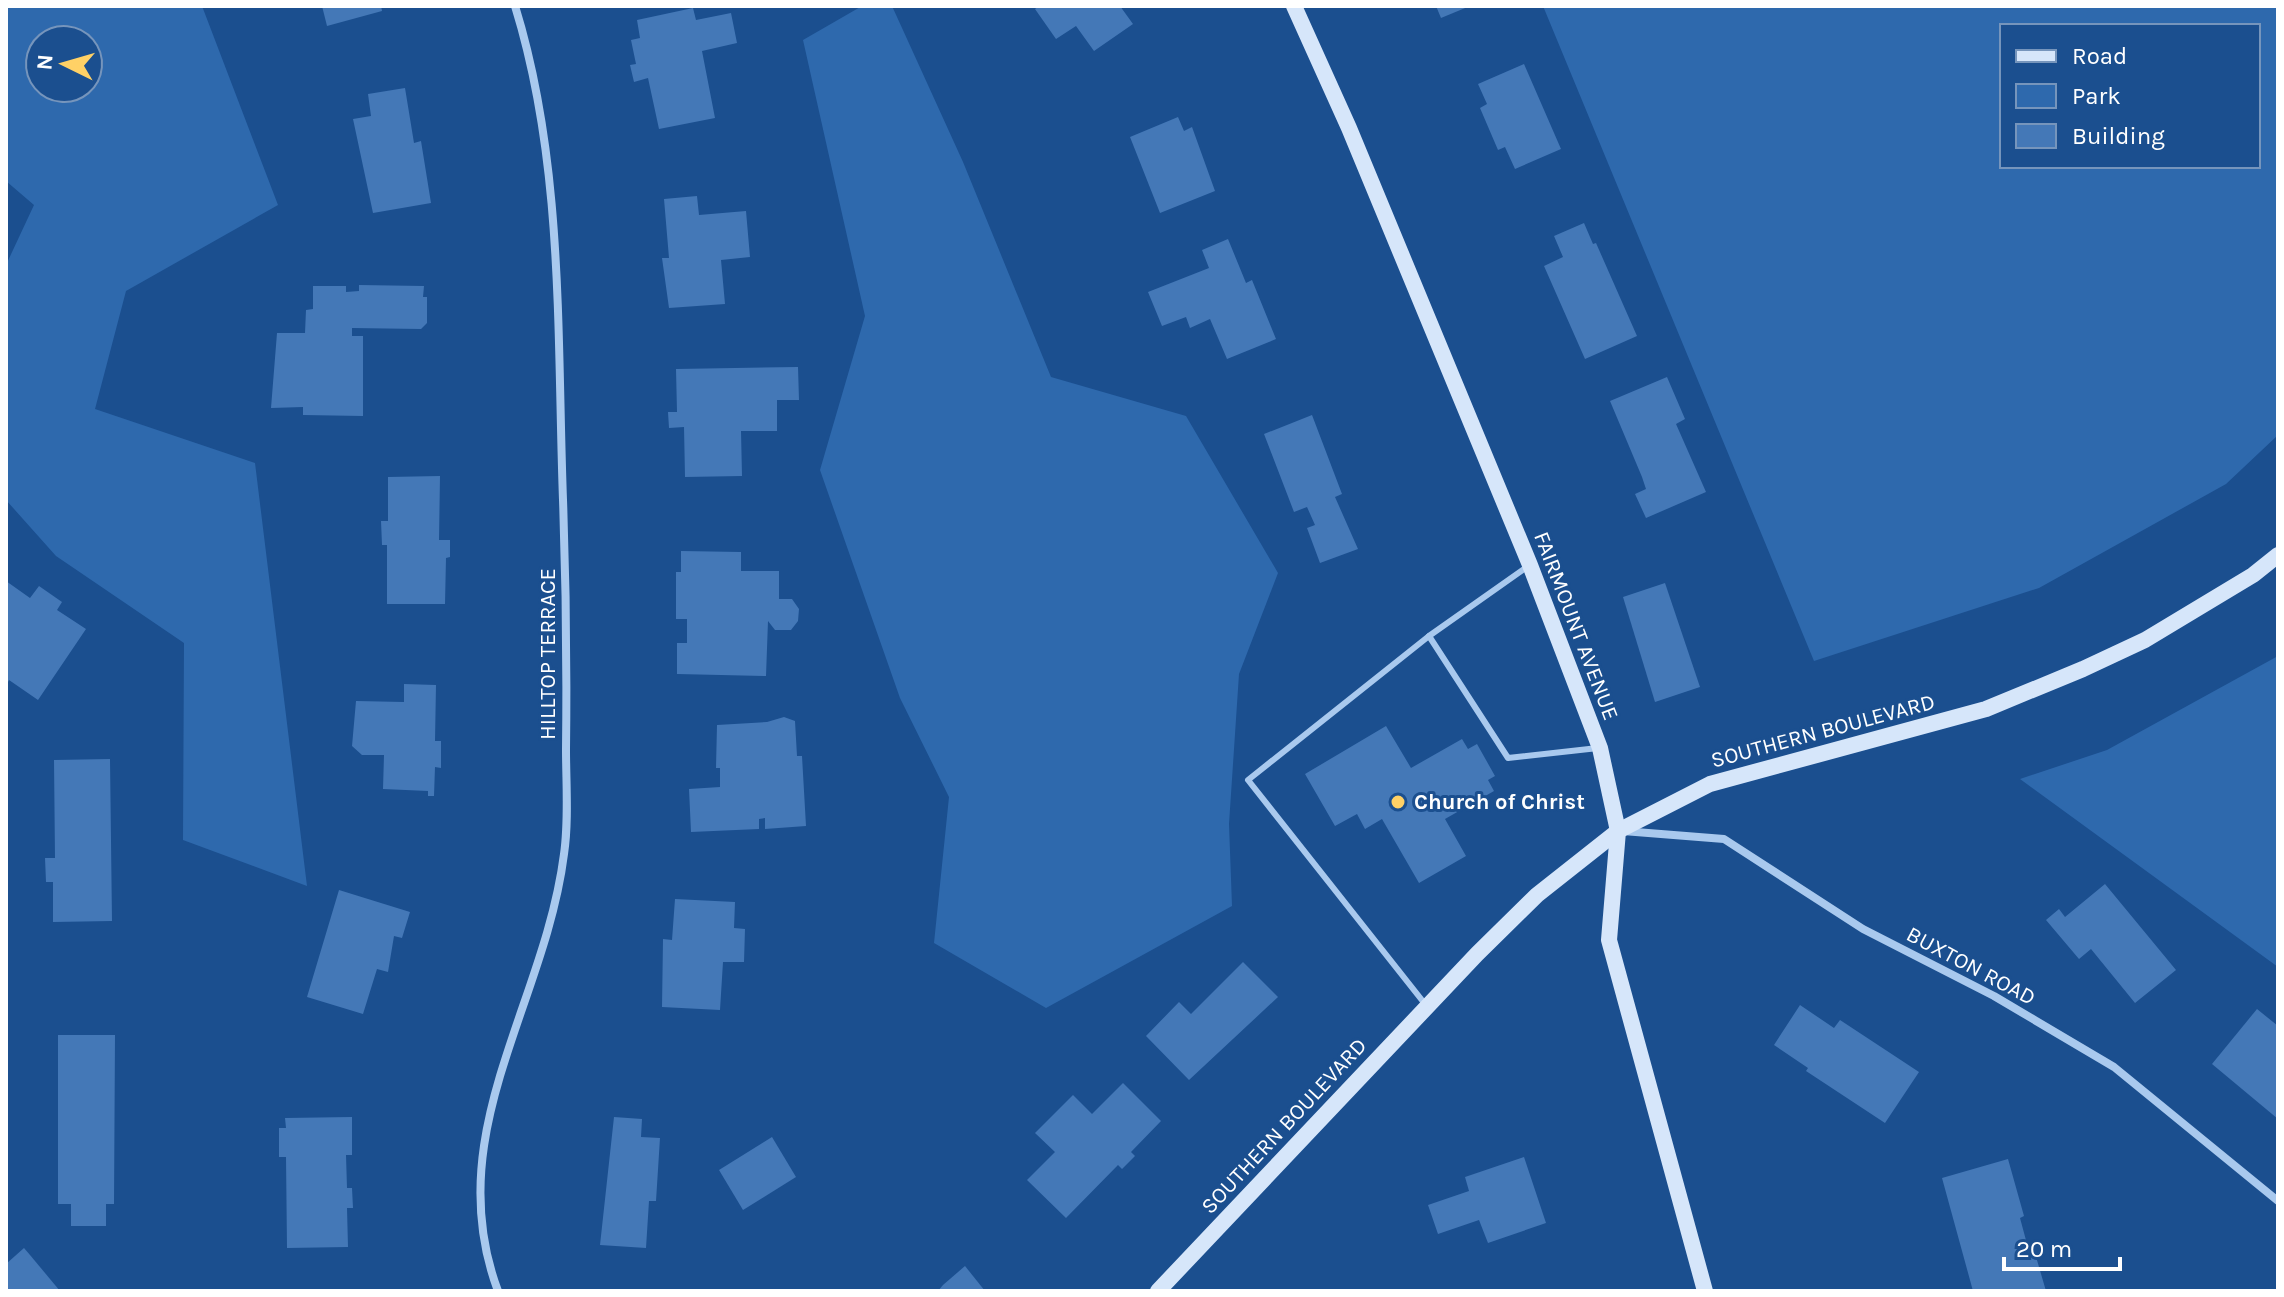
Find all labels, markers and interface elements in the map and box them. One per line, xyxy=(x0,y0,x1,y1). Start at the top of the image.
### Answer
north arrow xyxy=(24,24,104,104)
legend xyxy=(2000,24,2260,168)
text: Road xyxy=(2072,42,2127,70)
text: N xyxy=(31,53,59,71)
text: Park xyxy=(2072,82,2121,110)
text: Building xyxy=(2072,122,2165,150)
street label: FAIRMOUNT AVENUE xyxy=(1528,528,1624,724)
street label: HILLTOP TERRACE xyxy=(535,568,561,740)
street label: SOUTHERN BOULEVARD xyxy=(1708,689,1938,773)
place label: Church of Christ xyxy=(1414,789,1585,815)
marker: Church of Christ xyxy=(1389,793,1407,811)
street label: BUXTON ROAD xyxy=(1902,921,2040,1011)
street label: SOUTHERN BOULEVARD xyxy=(1196,1033,1372,1219)
scale bar xyxy=(2004,1221,2120,1271)
text: 20 m xyxy=(2016,1235,2072,1263)

